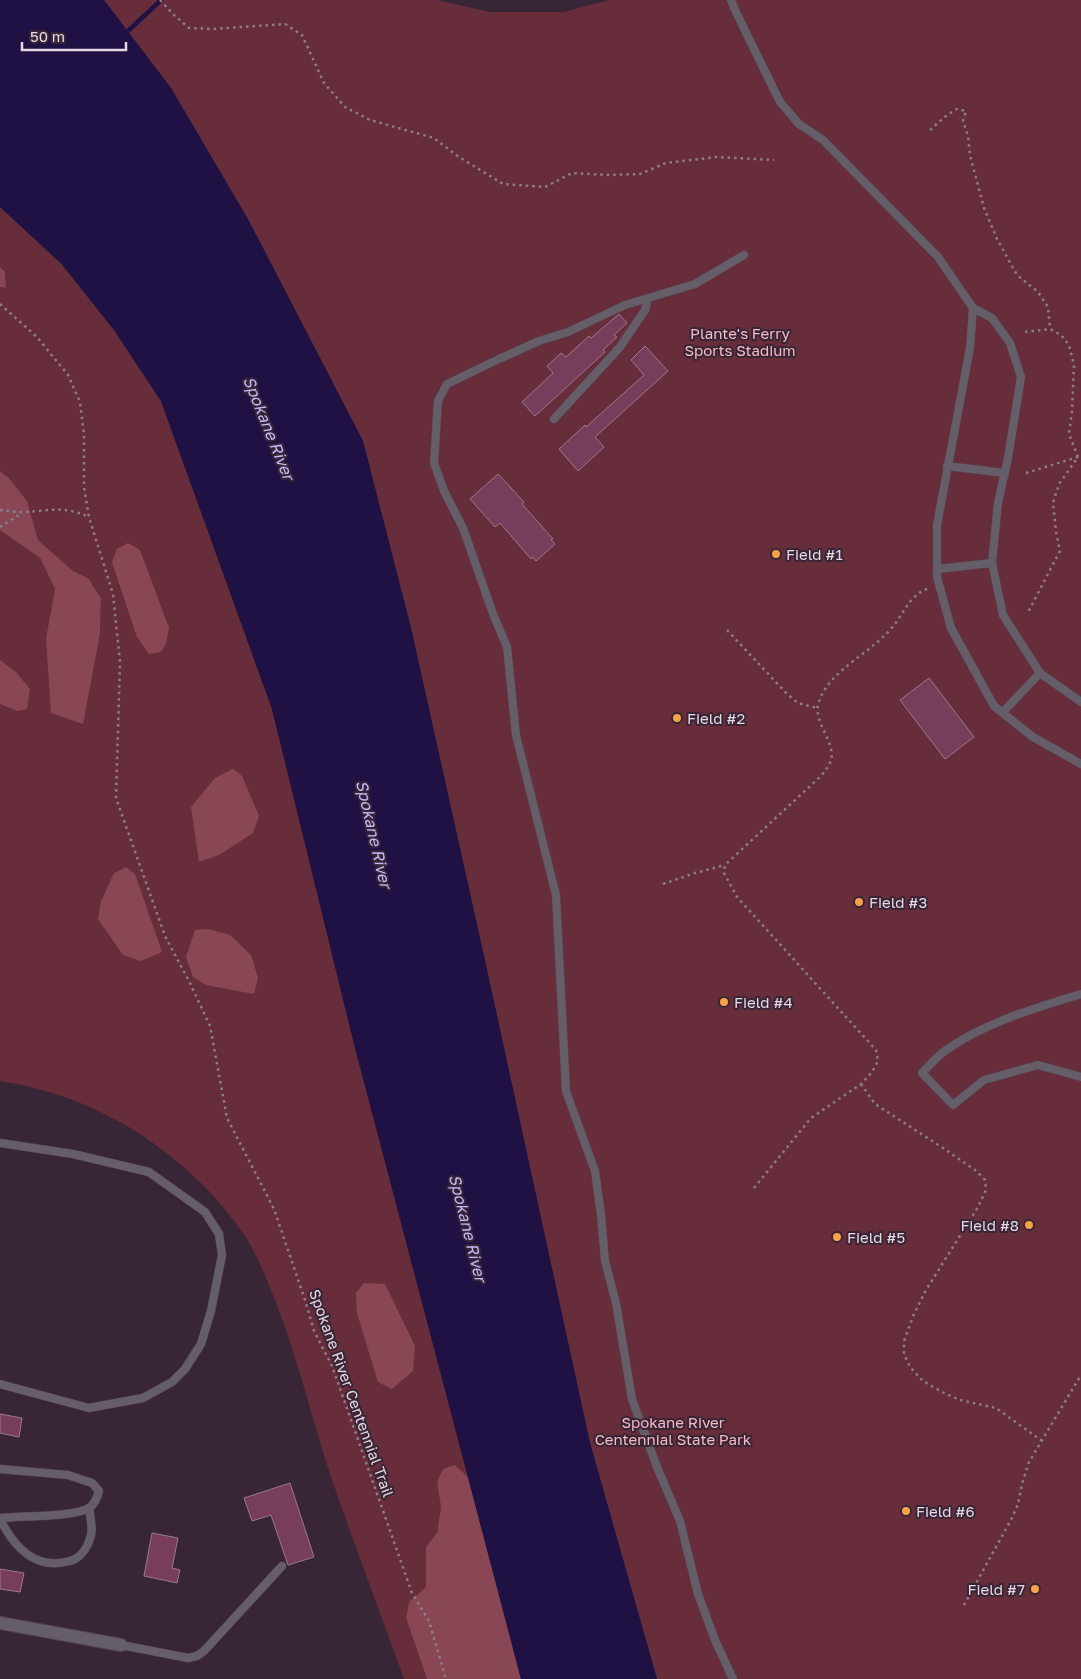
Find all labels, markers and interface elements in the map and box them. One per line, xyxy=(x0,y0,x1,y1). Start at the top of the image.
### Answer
scale bar xyxy=(22,20,126,52)
text: 50 m xyxy=(30,27,65,45)
park label: Plante's Ferry Sports Stadium xyxy=(684,324,796,359)
water label: Spokane River xyxy=(239,373,300,485)
place label: Field #1 xyxy=(786,545,843,563)
marker: Field #1 xyxy=(770,548,782,560)
place label: Field #2 xyxy=(687,709,745,727)
marker: Field #2 xyxy=(671,712,683,724)
water label: Spokane River xyxy=(352,778,397,893)
place label: Field #3 xyxy=(869,893,927,911)
marker: Field #3 xyxy=(853,896,865,908)
place label: Field #4 xyxy=(734,993,793,1011)
marker: Field #4 xyxy=(718,996,730,1008)
water label: Spokane River xyxy=(445,1172,492,1286)
place label: Field #8 xyxy=(960,1216,1019,1234)
marker: Field #8 xyxy=(1023,1219,1035,1231)
place label: Field #5 xyxy=(847,1228,905,1246)
marker: Field #5 xyxy=(831,1231,843,1243)
street label: Spokane River Centennial Trail xyxy=(306,1287,398,1500)
park label: Spokane River Centennial State Park xyxy=(595,1413,752,1448)
place label: Field #6 xyxy=(916,1502,975,1520)
marker: Field #6 xyxy=(900,1505,912,1517)
place label: Field #7 xyxy=(968,1580,1025,1598)
marker: Field #7 xyxy=(1029,1583,1041,1595)

